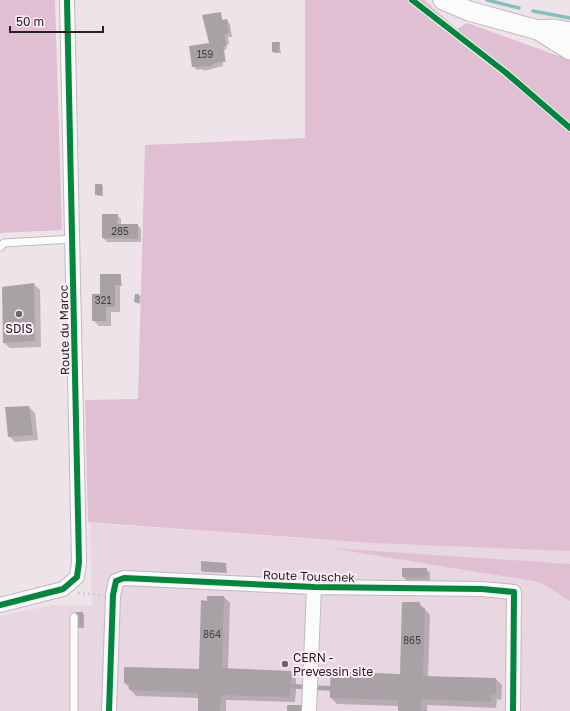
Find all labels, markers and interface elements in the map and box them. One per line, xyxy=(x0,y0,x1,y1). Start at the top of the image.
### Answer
scale bar xyxy=(10,8,103,34)
text: 50 m xyxy=(16,14,44,29)
house number: 159 xyxy=(197,48,213,60)
house number: 285 xyxy=(111,225,129,237)
street label: Route du Maroc xyxy=(56,284,72,375)
house number: 321 xyxy=(95,294,111,306)
marker: SDIS xyxy=(14,309,24,319)
place label: SDIS xyxy=(5,321,33,336)
street label: Route Touschek xyxy=(263,567,355,585)
house number: 864 xyxy=(203,628,221,640)
house number: 865 xyxy=(403,634,421,646)
place label: CERN - Prevessin site xyxy=(293,650,373,679)
marker: CERN - Prevessin site xyxy=(280,659,290,669)

